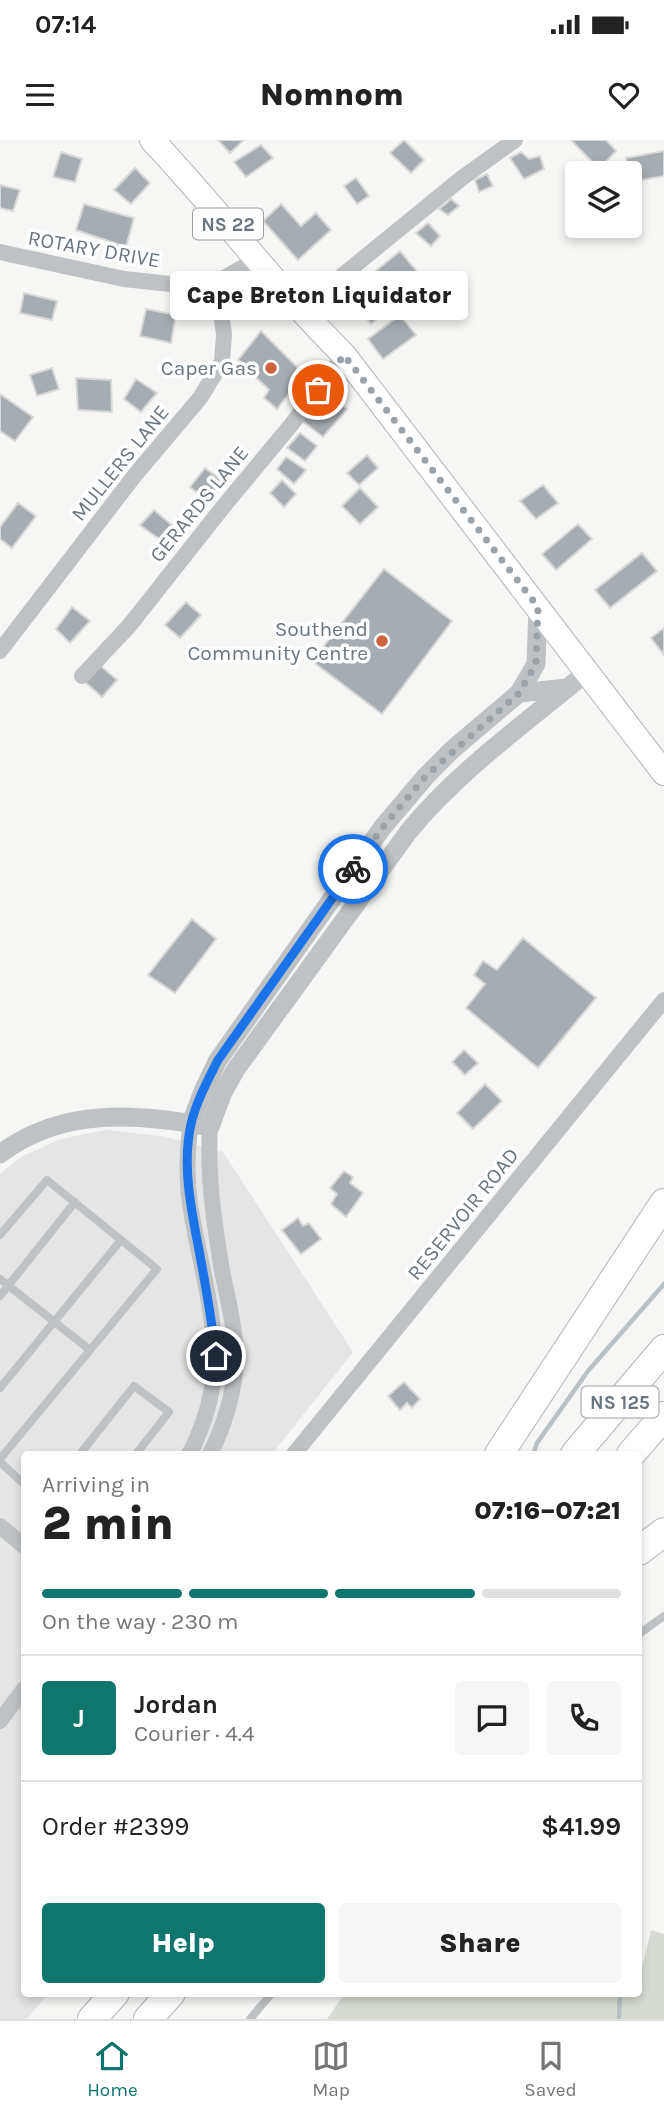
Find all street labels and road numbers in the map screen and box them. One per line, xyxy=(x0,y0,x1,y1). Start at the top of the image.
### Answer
road number: NS 22 xyxy=(193,208,263,240)
street label: ROTARY DRIVE xyxy=(26,226,162,272)
street label: MULLERS LANE xyxy=(66,400,174,526)
street label: GERARDS LANE xyxy=(145,441,253,567)
street label: RESERVOIR ROAD xyxy=(402,1143,524,1285)
road number: NS 125 xyxy=(582,1386,658,1418)

